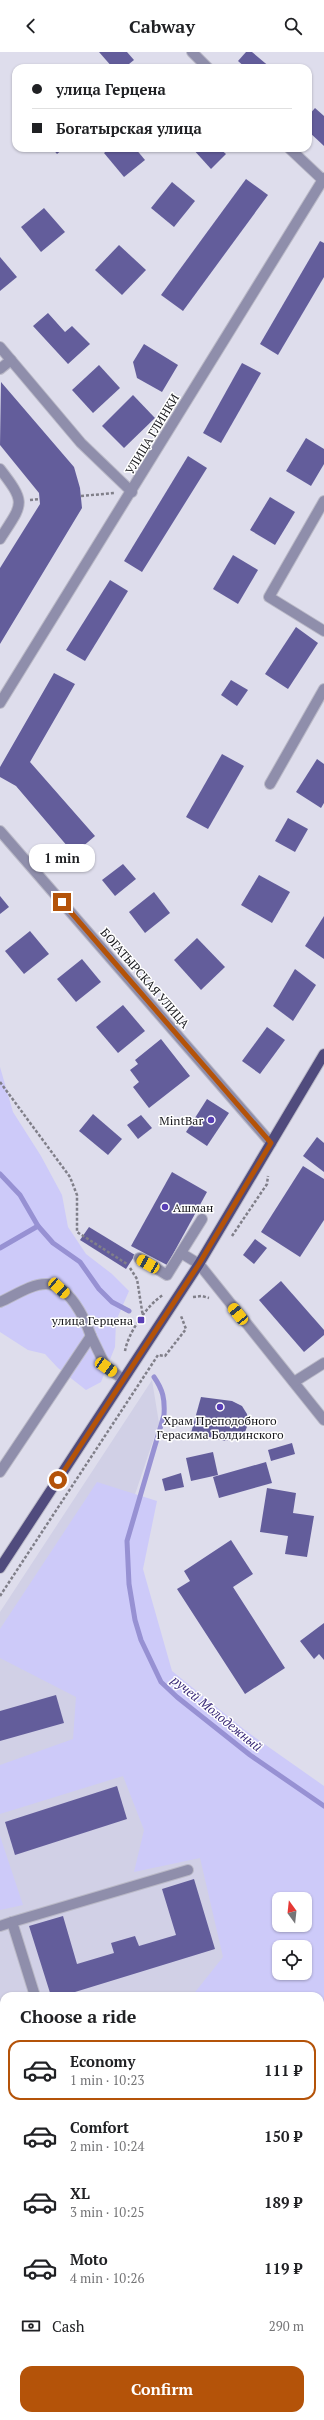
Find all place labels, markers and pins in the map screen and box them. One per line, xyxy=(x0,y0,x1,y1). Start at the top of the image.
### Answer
place label: MintBar xyxy=(159,1113,203,1128)
marker: MintBar xyxy=(206,1115,216,1125)
place label: Ашман xyxy=(173,1200,213,1215)
marker: Ашман xyxy=(160,1202,170,1212)
place label: улица Герцена xyxy=(51,1313,133,1328)
marker: улица Герцена xyxy=(136,1315,146,1325)
marker: Храм Преподобного Герасима Болдинского xyxy=(215,1402,225,1412)
place label: Храм Преподобного Герасима Болдинского xyxy=(156,1413,284,1442)

